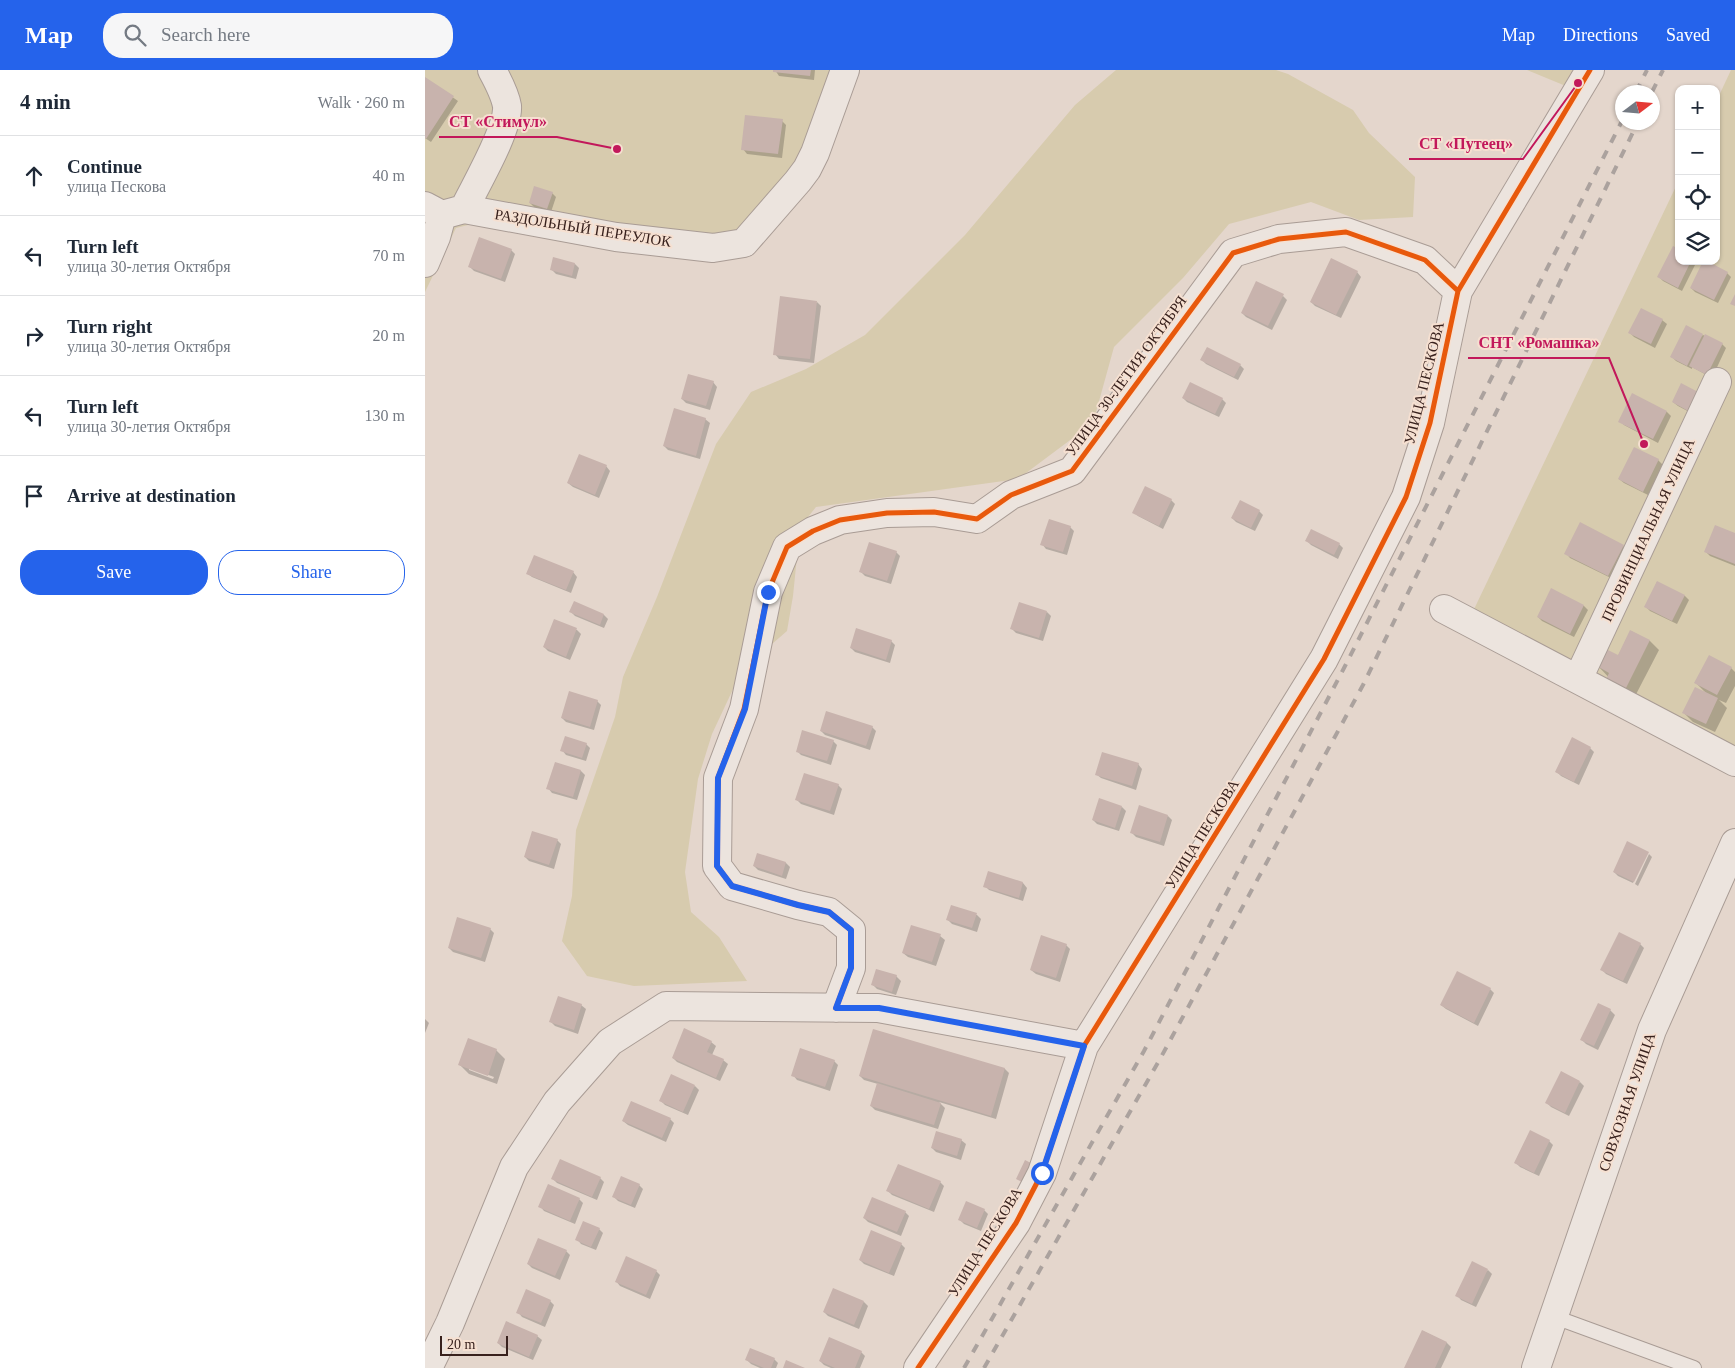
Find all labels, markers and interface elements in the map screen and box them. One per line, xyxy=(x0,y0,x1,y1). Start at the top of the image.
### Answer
search box xyxy=(103,13,453,58)
icon: search xyxy=(121,21,149,49)
text: Map xyxy=(25,22,73,48)
text: Search here xyxy=(161,24,250,45)
text: Map xyxy=(1502,25,1535,45)
text: Directions xyxy=(1563,25,1638,45)
text: Saved xyxy=(1666,25,1710,45)
north arrow xyxy=(1615,85,1660,130)
map controls xyxy=(1675,85,1720,265)
button: + xyxy=(1675,85,1720,130)
text: 4 min xyxy=(20,90,71,114)
text: Walk · 260 m xyxy=(318,94,405,111)
callout: СТ «Стимул» xyxy=(439,106,557,137)
text: СТ «Стимул» xyxy=(449,113,547,131)
callout: СТ «Путеец» xyxy=(1409,128,1523,159)
button: − xyxy=(1675,130,1720,175)
text: СТ «Путеец» xyxy=(1419,135,1513,153)
text: Continue xyxy=(67,156,142,177)
icon: ahead xyxy=(20,162,48,190)
text: 40 m xyxy=(373,167,405,184)
button: locate xyxy=(1675,175,1720,220)
text: улица Пескова xyxy=(67,178,166,195)
street label: РАЗДОЛЬНЫЙ ПЕРЕУЛОК xyxy=(494,206,673,250)
button: layers xyxy=(1675,220,1720,265)
text: Turn left xyxy=(67,236,139,257)
icon: left xyxy=(20,242,48,270)
text: 70 m xyxy=(373,247,405,264)
text: улица 30-летия Октября xyxy=(67,258,231,275)
street label: УЛИЦА 30-ЛЕТИЯ ОКТЯБРЯ xyxy=(1063,293,1189,459)
text: Turn right xyxy=(67,316,152,337)
street label: УЛИЦА ПЕСКОВА xyxy=(1401,320,1447,446)
icon: right xyxy=(20,322,48,350)
text: 20 m xyxy=(373,327,405,344)
callout: СНТ «Ромашка» xyxy=(1468,327,1609,358)
text: СНТ «Ромашка» xyxy=(1478,334,1600,351)
text: улица 30-летия Октября xyxy=(67,338,231,355)
text: Turn left xyxy=(67,396,139,417)
icon: left xyxy=(20,402,48,430)
text: 130 m xyxy=(365,407,405,424)
text: улица 30-летия Октября xyxy=(67,418,231,435)
street label: ПРОВИНЦИАЛЬНАЯ УЛИЦА xyxy=(1598,436,1698,624)
icon: arrive xyxy=(20,482,48,510)
text: Arrive at destination xyxy=(67,485,236,506)
button: Save xyxy=(20,550,208,595)
button: Share xyxy=(218,550,405,595)
route end xyxy=(757,581,780,604)
street label: УЛИЦА ПЕСКОВА xyxy=(1162,776,1242,892)
street label: СОВХОЗНАЯ УЛИЦА xyxy=(1596,1030,1658,1174)
route start xyxy=(1031,1162,1054,1185)
street label: УЛИЦА ПЕСКОВА xyxy=(945,1184,1025,1300)
scale bar xyxy=(440,1333,507,1356)
text: 20 m xyxy=(447,1337,475,1352)

